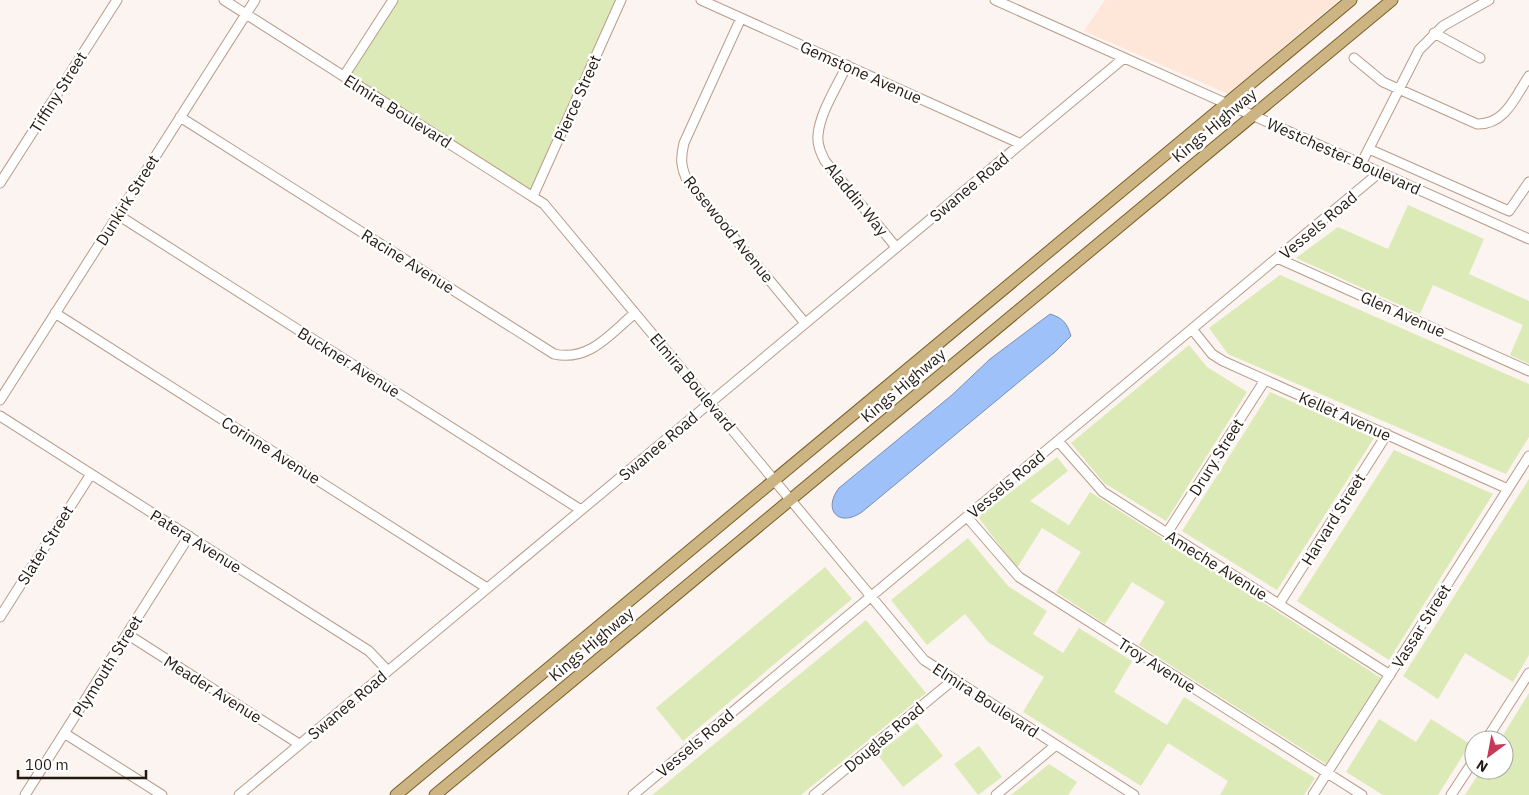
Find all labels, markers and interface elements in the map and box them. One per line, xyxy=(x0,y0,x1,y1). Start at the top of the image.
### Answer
street label: Gemstone Avenue xyxy=(797,36,925,108)
street label: Tiffiny Street xyxy=(25,48,91,136)
street label: Pierce Street xyxy=(549,52,605,144)
street label: Elmira Boulevard xyxy=(341,70,455,152)
street label: Kings Highway xyxy=(1168,84,1261,166)
street label: Westchester Boulevard xyxy=(1264,113,1424,199)
street label: Swanee Road xyxy=(925,148,1013,226)
street label: Dunkirk Street xyxy=(91,151,163,249)
street label: Aladdin Way xyxy=(821,158,893,240)
street label: Rosewood Avenue xyxy=(680,171,778,287)
street label: Vessels Road xyxy=(1275,187,1361,263)
street label: Racine Avenue xyxy=(358,225,458,298)
street label: Glen Avenue xyxy=(1358,286,1449,342)
street label: Buckner Avenue xyxy=(294,323,404,402)
street label: Elmira Boulevard xyxy=(646,329,740,435)
street label: Kings Highway xyxy=(857,344,950,426)
street label: Kellet Avenue xyxy=(1296,387,1394,445)
street label: Swanee Road xyxy=(614,407,702,485)
street label: Corinne Avenue xyxy=(218,412,324,489)
street label: Drury Street xyxy=(1184,415,1248,499)
street label: Vessels Road xyxy=(963,446,1049,522)
street label: Harvard Street xyxy=(1297,469,1369,569)
street label: Slater Street xyxy=(13,502,77,588)
street label: Patera Avenue xyxy=(147,505,246,577)
street label: Ameche Avenue xyxy=(1162,526,1272,604)
street label: Vassar Street xyxy=(1387,580,1455,672)
street label: Kings Highway xyxy=(545,603,638,685)
street label: Plymouth Street xyxy=(68,611,146,721)
street label: Troy Avenue xyxy=(1114,633,1200,697)
street label: Meader Avenue xyxy=(160,651,266,727)
street label: Elmira Boulevard xyxy=(929,658,1043,742)
street label: Swanee Road xyxy=(303,666,391,744)
street label: Douglas Road xyxy=(840,698,928,776)
street label: Vessels Road xyxy=(652,705,738,781)
north arrow xyxy=(1464,730,1514,780)
scale bar xyxy=(18,748,145,780)
text: 100 m xyxy=(25,755,69,774)
text: N xyxy=(1473,756,1491,776)

